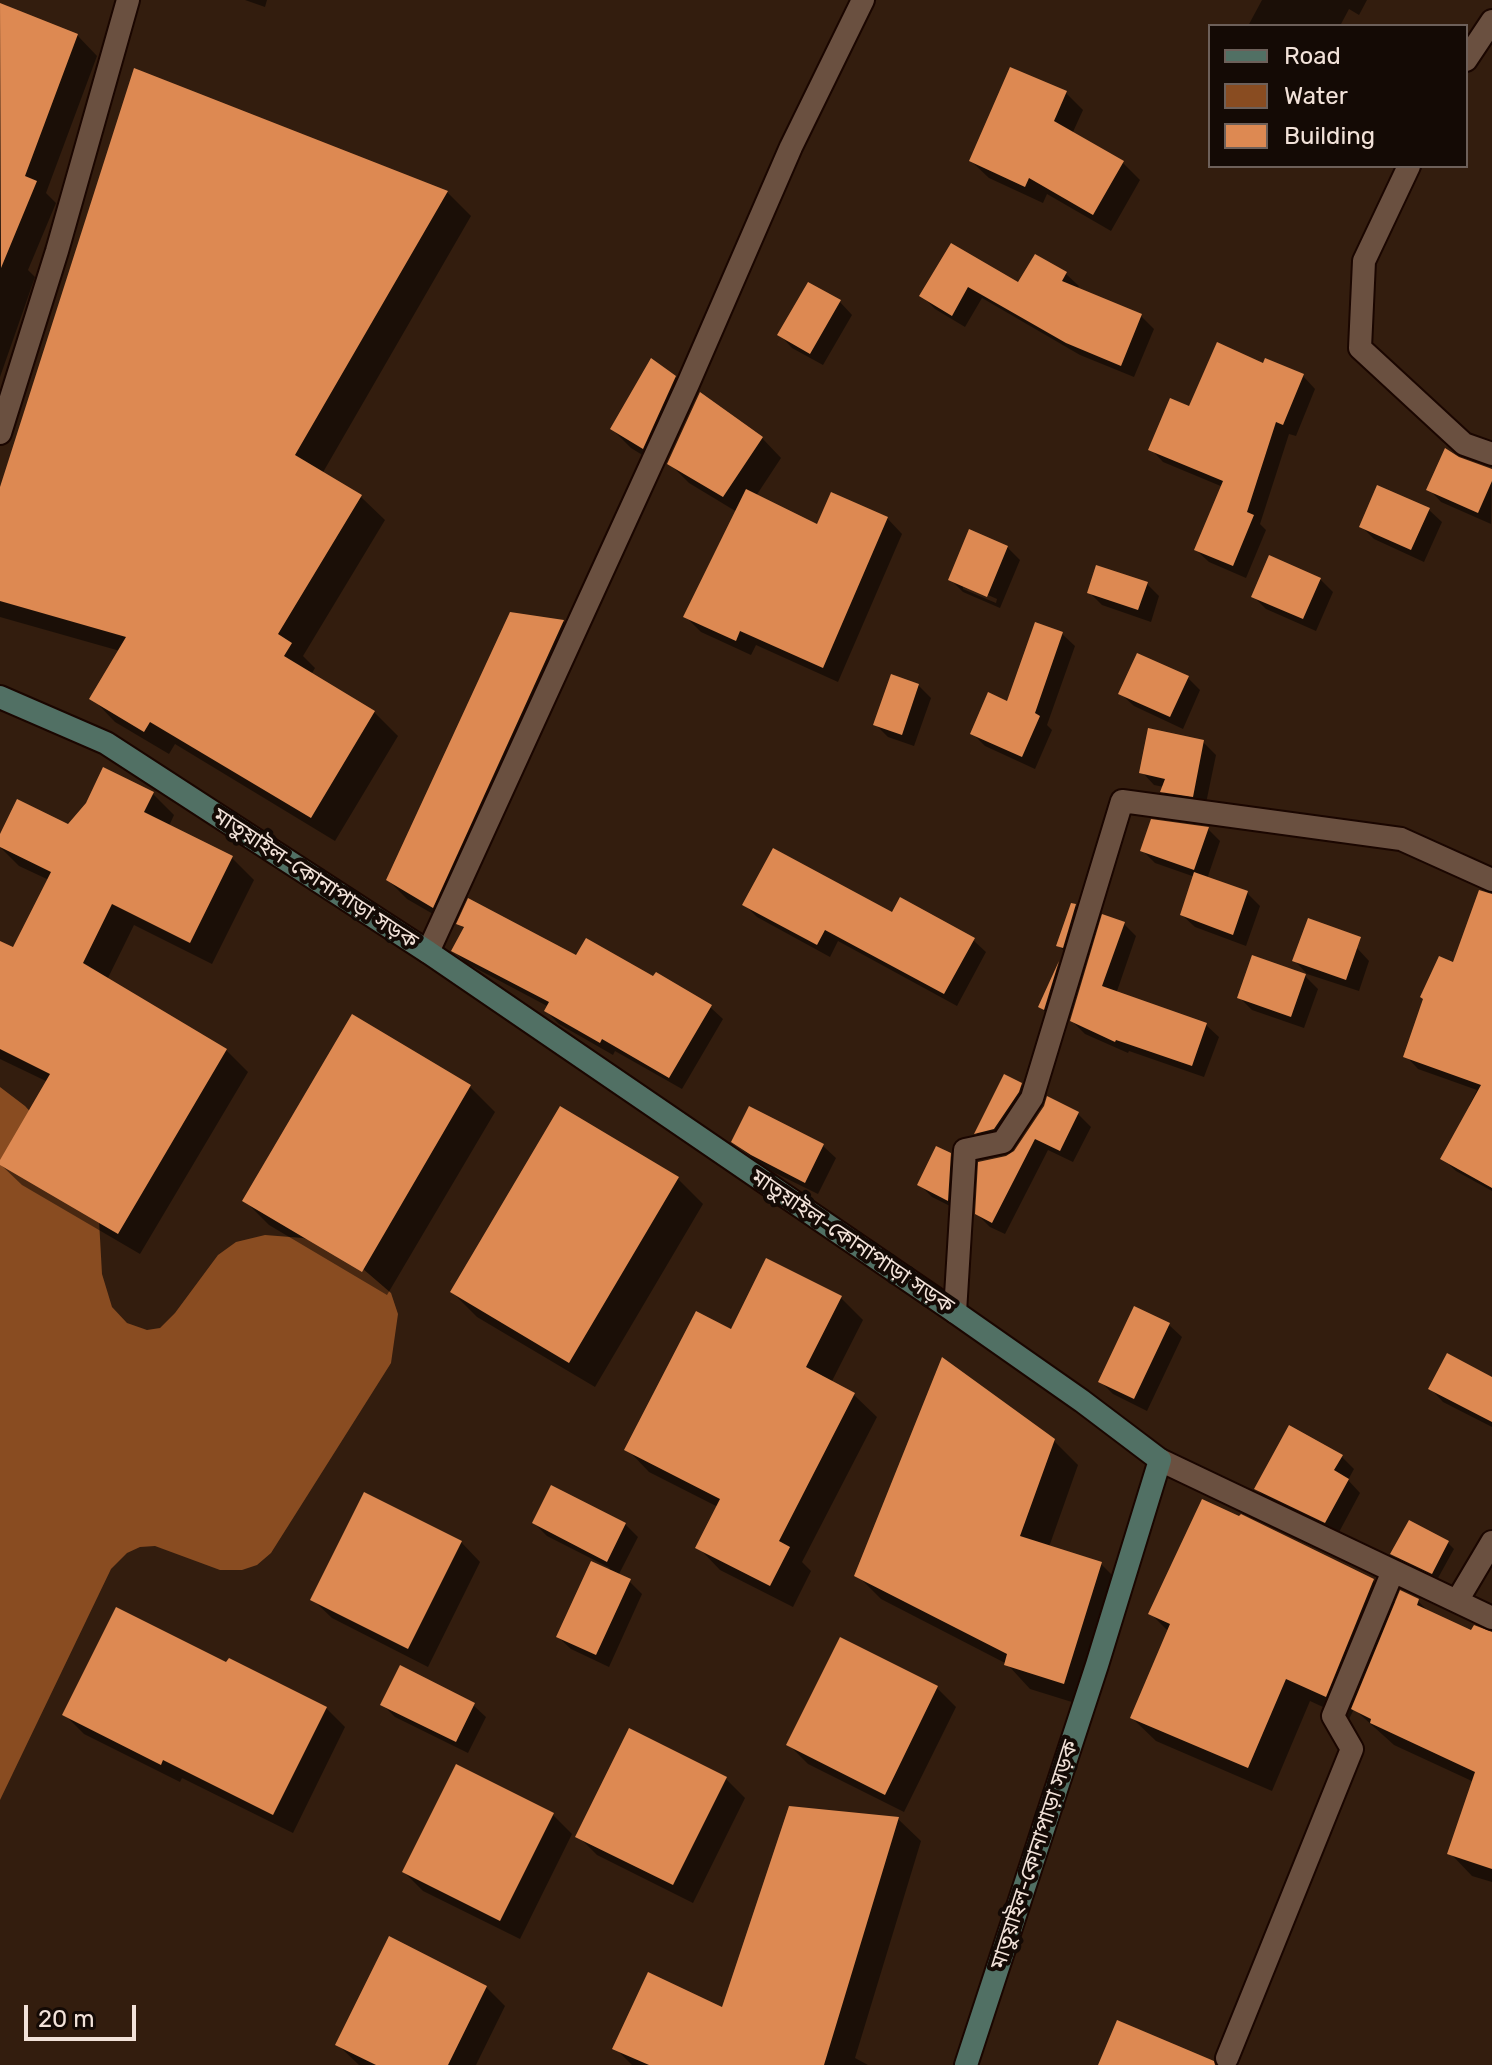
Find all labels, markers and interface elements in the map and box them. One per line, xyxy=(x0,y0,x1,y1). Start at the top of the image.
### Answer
legend xyxy=(1208,24,1468,168)
text: Road xyxy=(1284,42,1341,70)
text: Water xyxy=(1284,82,1348,110)
text: Building xyxy=(1284,122,1375,150)
street label: মাতুয়াইল-কোনাপাড়া সড়ক xyxy=(207,803,423,955)
street label: মাতুয়াইল-কোনাপাড়া সড়ক xyxy=(745,1164,959,1320)
street label: মাতুয়াইল-কোনাপাড়া সড়ক xyxy=(985,1737,1085,1973)
scale bar xyxy=(28,1989,140,2039)
text: 20 m xyxy=(38,2005,95,2033)

